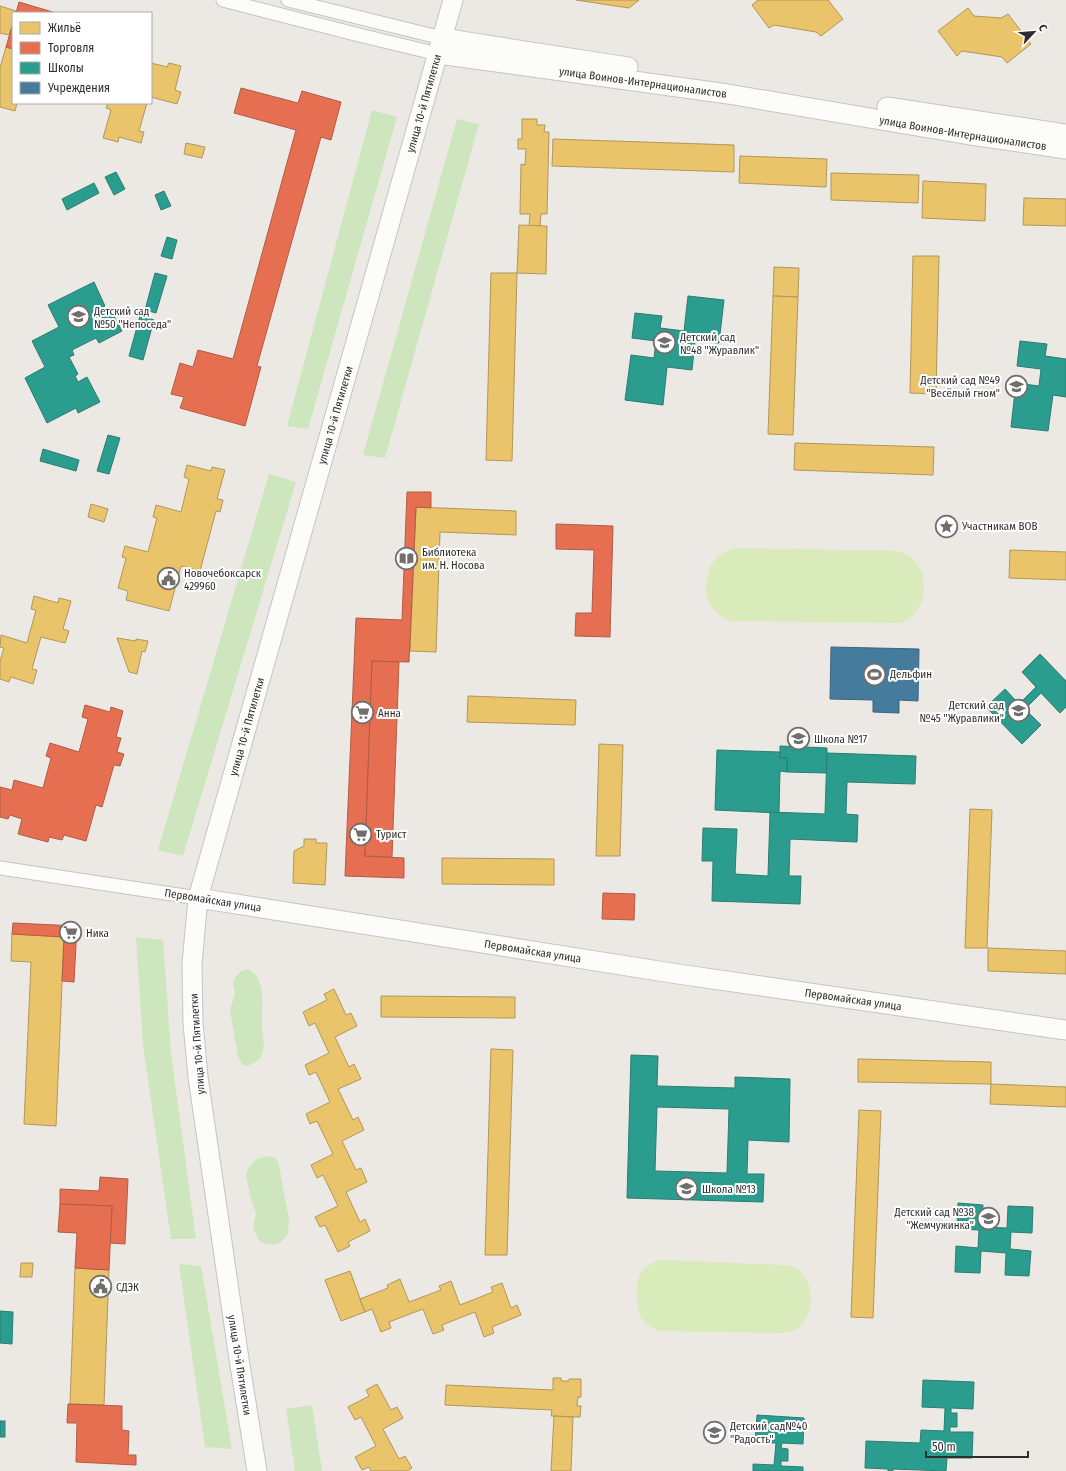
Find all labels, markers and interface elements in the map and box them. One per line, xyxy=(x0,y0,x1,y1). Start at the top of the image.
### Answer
legend xyxy=(12,12,152,104)
north arrow xyxy=(1014,12,1054,52)
text: Жильё xyxy=(48,21,81,35)
text: С xyxy=(1035,22,1050,33)
text: Торговля xyxy=(48,41,94,55)
street label: улица 10-й Пятилетки xyxy=(404,53,444,154)
text: Школы xyxy=(48,61,84,75)
street label: улица Воинов-Интернационалистов xyxy=(558,65,728,101)
text: Учреждения xyxy=(47,81,110,95)
street label: улица Воинов-Интернационалистов xyxy=(878,114,1047,153)
school or university icon: Детский сад №50 "Непоседа" xyxy=(65,304,91,330)
place label: Детский сад №50 "Непоседа" xyxy=(93,305,171,331)
school or university icon: Детский сад №48 "Журавлик" xyxy=(651,330,677,356)
place label: Детский сад №48 "Журавлик" xyxy=(679,331,759,357)
street label: улица 10-й Пятилетки xyxy=(315,364,356,466)
school or university icon: Детский сад №49 "Весёлый гном" xyxy=(1003,373,1029,399)
place label: Детский сад №49 "Весёлый гном" xyxy=(920,374,1000,400)
place icon: Участникам ВОВ xyxy=(933,513,959,539)
place label: Участникам ВОВ xyxy=(961,520,1037,533)
library icon: Библиотека им. Н. Носова xyxy=(394,545,420,571)
place label: Библиотека им. Н. Носова xyxy=(422,546,485,572)
public building icon: Новочебоксарск 429960 xyxy=(156,566,182,592)
place label: Новочебоксарск 429960 xyxy=(184,567,262,593)
sports icon: Дельфин xyxy=(862,661,888,687)
place label: Дельфин xyxy=(889,668,932,681)
street label: улица 10-й Пятилетки xyxy=(227,676,267,778)
school or university icon: Детский сад №45 "Журавлики" xyxy=(1006,698,1032,724)
place label: Детский сад №45 "Журавлики" xyxy=(920,699,1004,725)
supermarket icon: Анна xyxy=(349,700,375,726)
place label: Анна xyxy=(378,707,401,720)
school or university icon: Школа №17 xyxy=(785,726,811,752)
place label: Школа №17 xyxy=(814,733,868,746)
supermarket icon: Турист xyxy=(348,821,374,847)
place label: Турист xyxy=(376,828,407,841)
street label: Первомайская улица xyxy=(164,886,262,915)
supermarket icon: Ника xyxy=(57,920,83,946)
place label: Ника xyxy=(86,927,109,940)
street label: Первомайская улица xyxy=(483,937,582,966)
street label: Первомайская улица xyxy=(804,986,903,1013)
street label: улица 10-й Пятилетки xyxy=(187,993,208,1095)
school or university icon: Школа №13 xyxy=(674,1176,700,1202)
place label: Школа №13 xyxy=(702,1183,756,1196)
school or university icon: Детский сад №38 "Жемчужинка" xyxy=(976,1205,1002,1231)
place label: Детский сад №38 "Жемчужинка" xyxy=(894,1206,974,1232)
public building icon: СДЭК xyxy=(88,1274,114,1300)
place label: СДЭК xyxy=(116,1281,139,1294)
street label: улица 10-й Пятилетки xyxy=(225,1314,254,1416)
school or university icon: Детский сад№40 "Радость" xyxy=(702,1419,728,1445)
place label: Детский сад№40 "Радость" xyxy=(729,1420,808,1446)
scale bar xyxy=(926,1433,1028,1459)
text: 50 m xyxy=(932,1440,956,1454)

